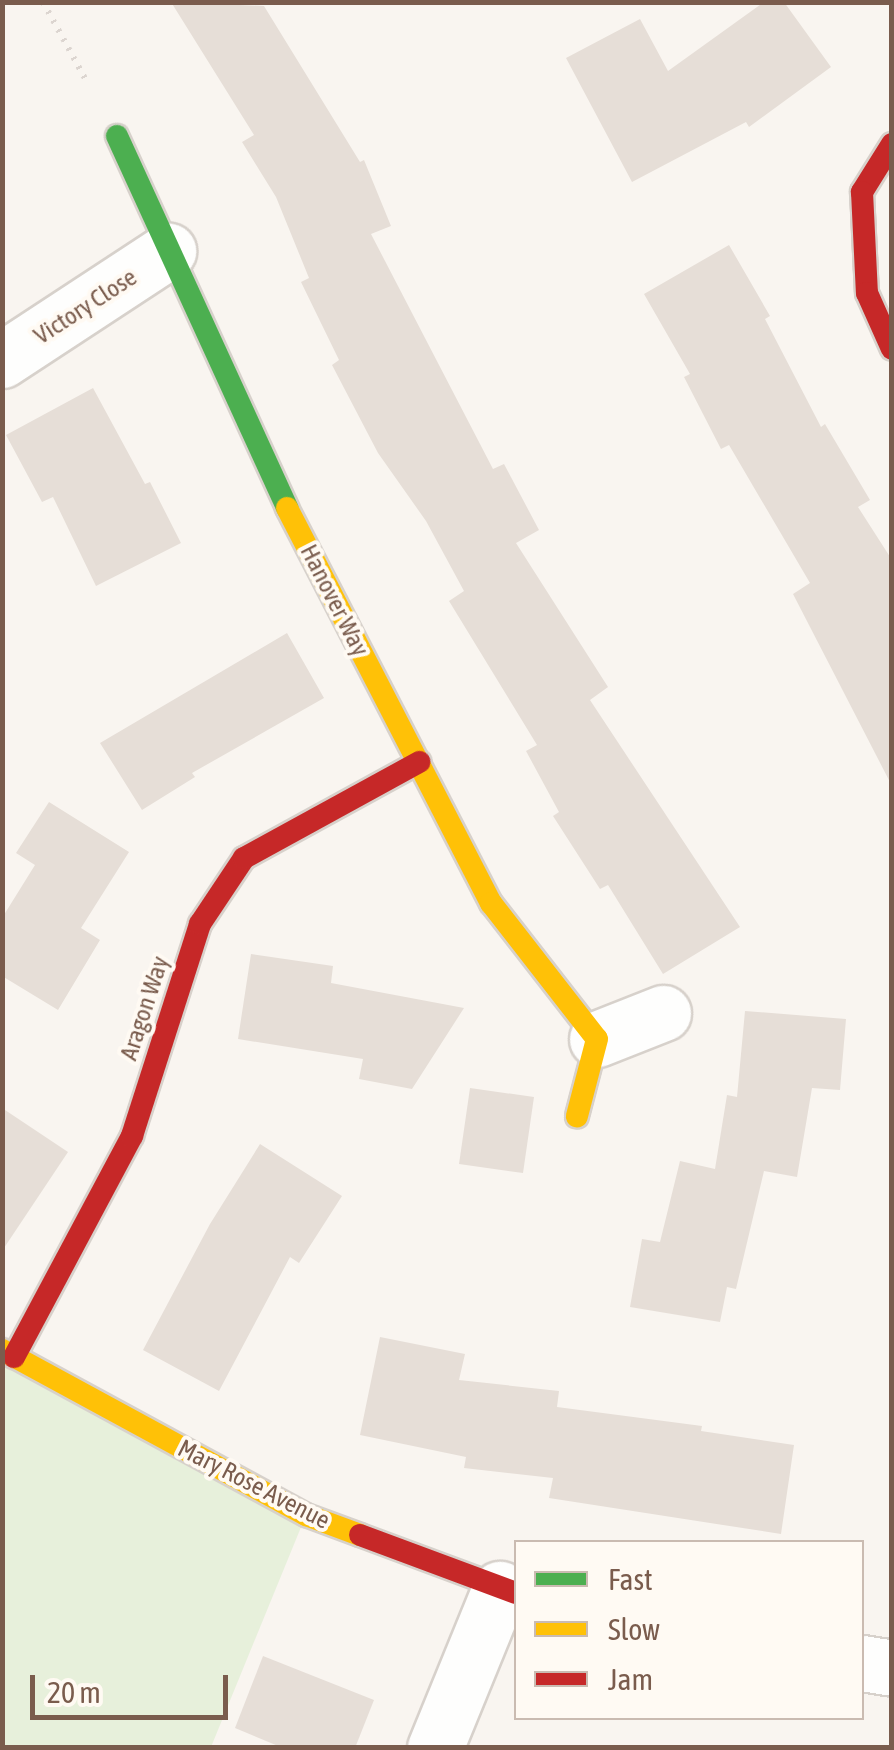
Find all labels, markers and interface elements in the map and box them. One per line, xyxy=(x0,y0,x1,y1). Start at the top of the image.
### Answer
street label: Victory Close xyxy=(28,262,142,350)
street label: Hanover Way xyxy=(294,539,376,661)
street label: Aragon Way xyxy=(113,952,175,1064)
street label: Mary Rose Avenue xyxy=(173,1433,335,1535)
legend xyxy=(514,1540,864,1720)
text: Fast xyxy=(608,1562,653,1596)
text: Slow xyxy=(608,1612,660,1646)
scale bar xyxy=(35,1655,232,1717)
text: Jam xyxy=(608,1662,653,1696)
text: 20 m xyxy=(47,1675,101,1709)

